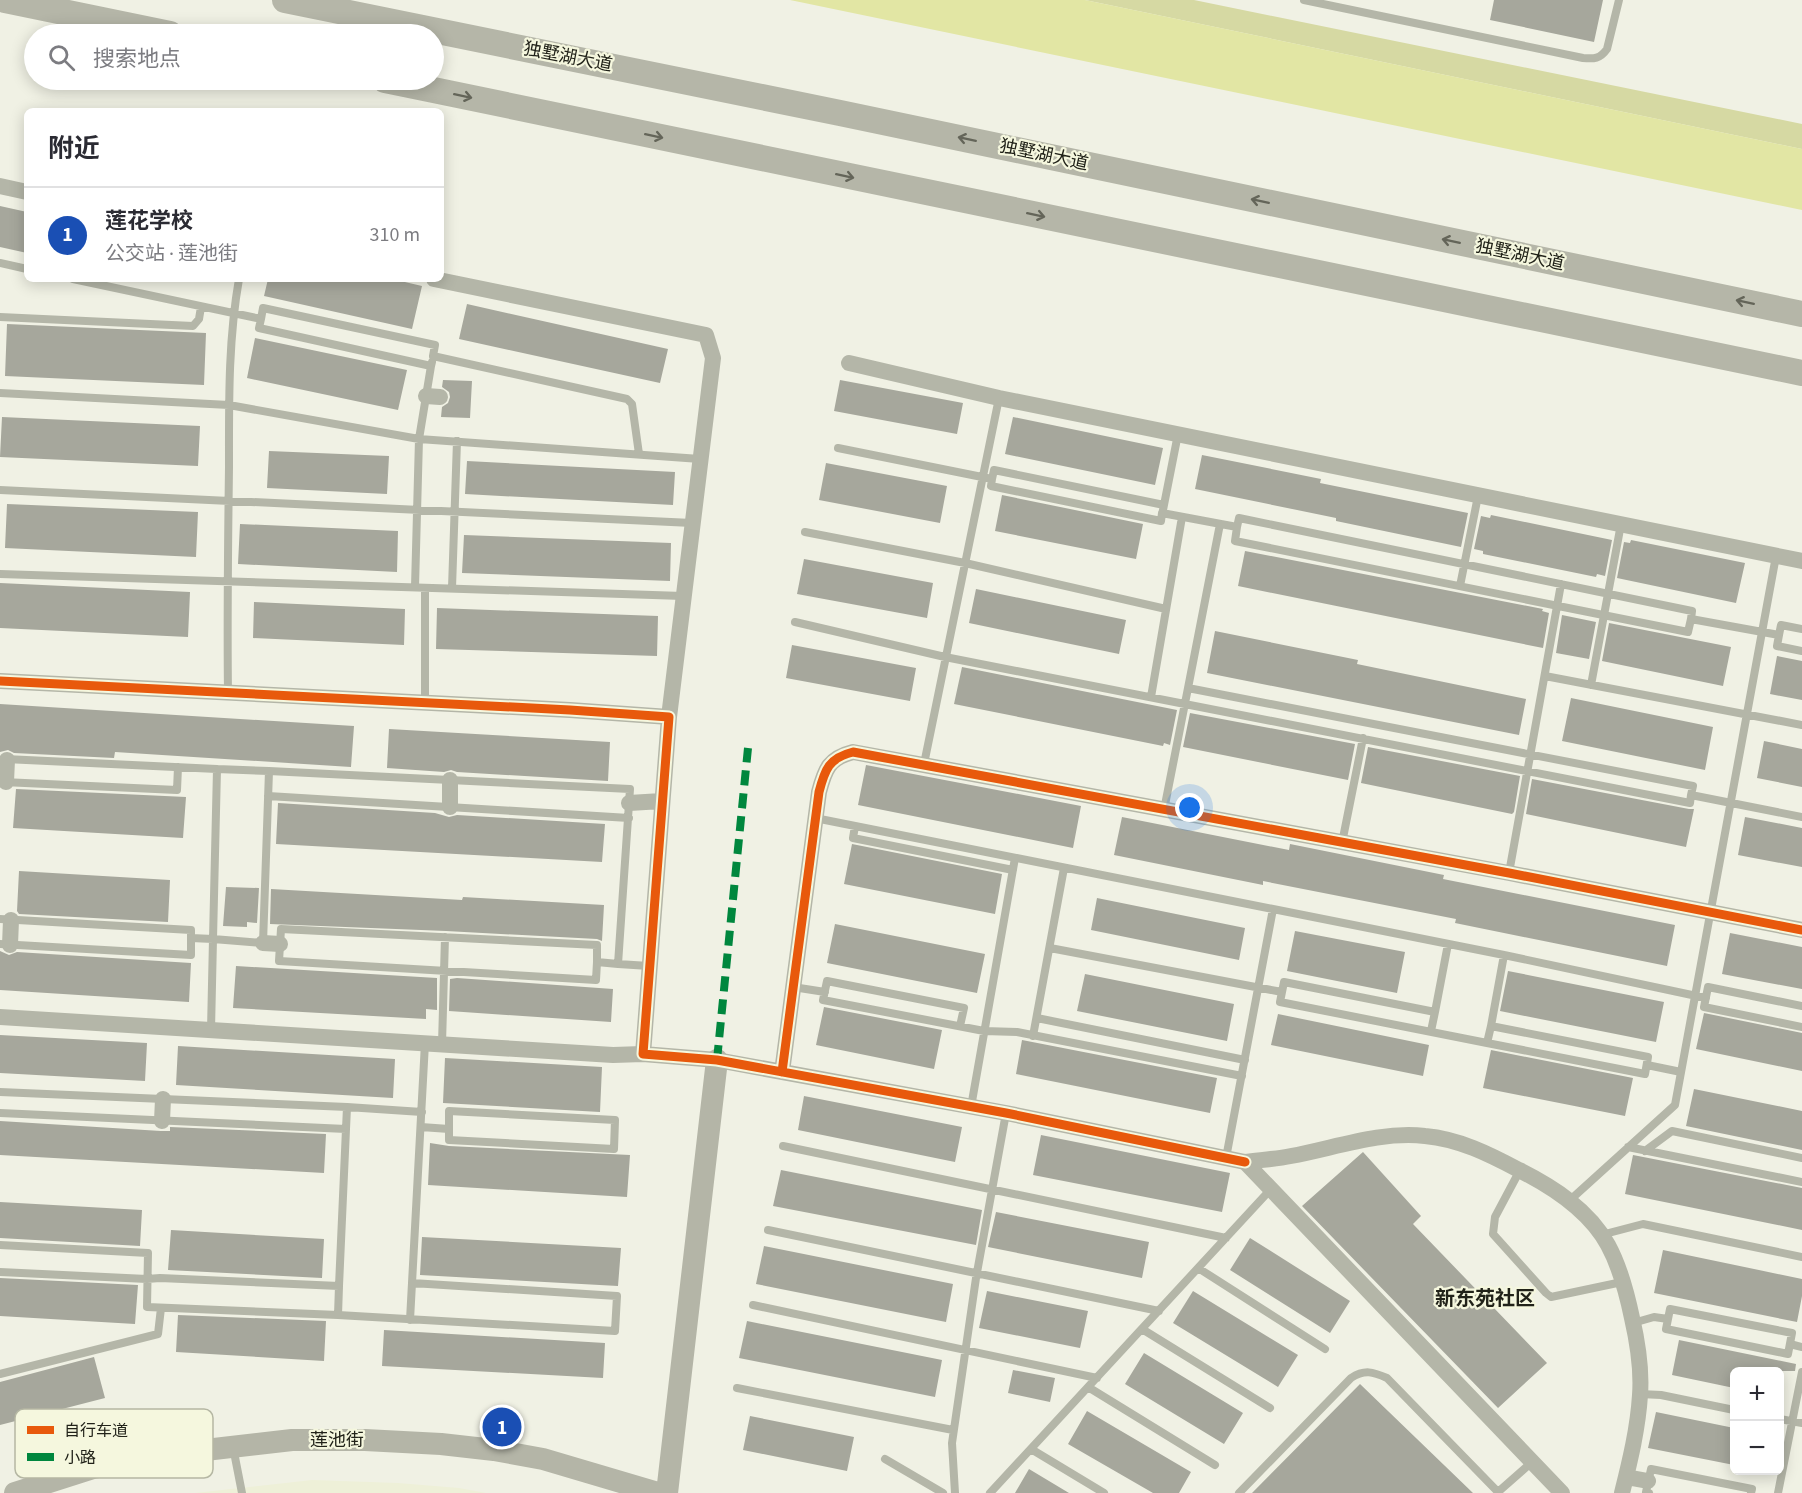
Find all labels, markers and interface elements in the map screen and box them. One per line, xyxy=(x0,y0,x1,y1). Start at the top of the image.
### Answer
search box xyxy=(24,24,444,90)
street label: 独墅湖大道 xyxy=(521,36,615,78)
icon: search xyxy=(45,41,78,74)
text: 搜索地点 xyxy=(93,43,181,75)
one-way arrow xyxy=(453,91,472,102)
text: 附近 xyxy=(48,130,100,167)
one-way arrow xyxy=(644,131,663,142)
one-way arrow xyxy=(957,133,977,144)
street label: 独墅湖大道 xyxy=(997,133,1091,177)
one-way arrow xyxy=(835,170,854,182)
one-way arrow xyxy=(1251,195,1271,206)
text: 莲花学校 xyxy=(105,205,193,237)
one-way arrow xyxy=(1026,210,1045,221)
text: 1 xyxy=(62,221,73,249)
text: 310 m xyxy=(370,221,420,249)
street label: 独墅湖大道 xyxy=(1473,233,1567,277)
one-way arrow xyxy=(1442,235,1461,246)
text: 公交站 · 莲池街 xyxy=(105,240,238,268)
one-way arrow xyxy=(1735,296,1754,308)
your location xyxy=(1175,793,1204,822)
district label: 新东苑社区 xyxy=(1435,1285,1535,1313)
map controls xyxy=(1730,1367,1784,1475)
button: + xyxy=(1730,1367,1784,1421)
pin: 1 xyxy=(482,1404,522,1450)
legend xyxy=(15,1409,213,1478)
text: 自行车道 xyxy=(64,1420,128,1442)
button: − xyxy=(1730,1421,1784,1475)
street label: 莲池街 xyxy=(310,1428,364,1453)
text: 小路 xyxy=(64,1447,96,1469)

